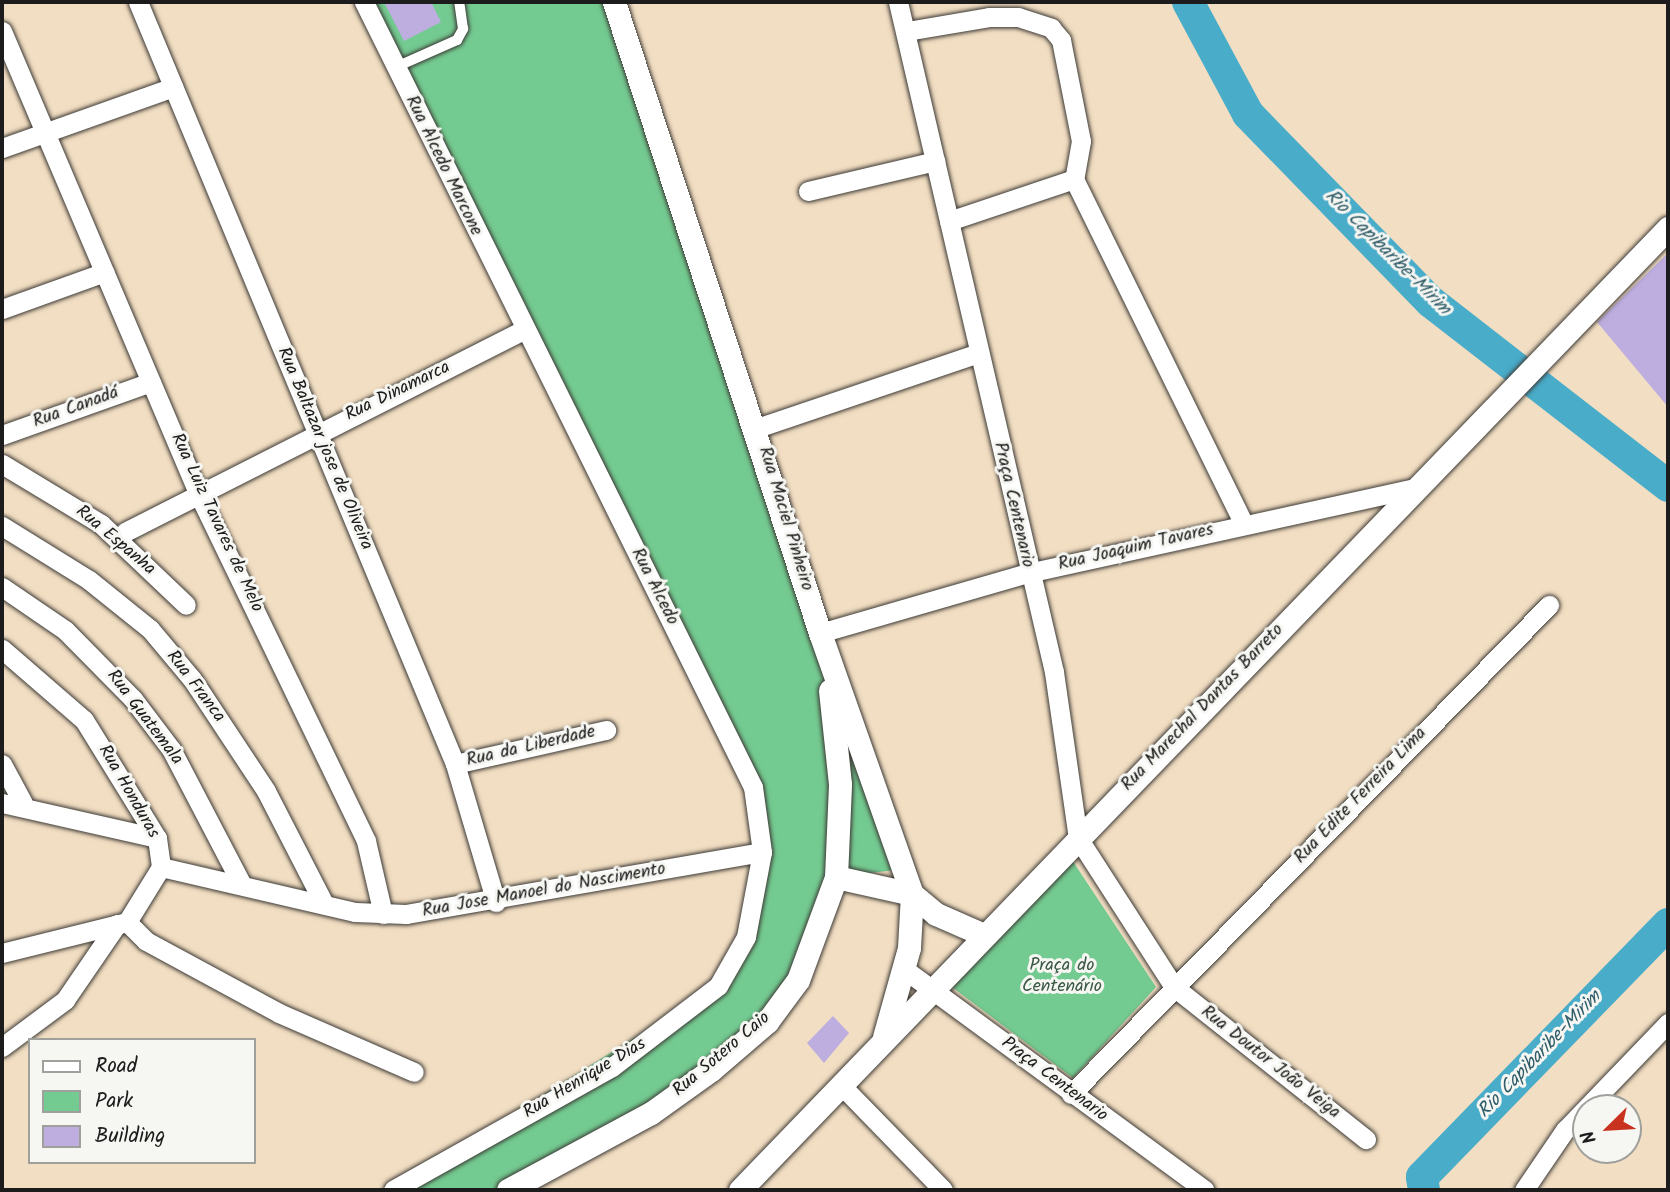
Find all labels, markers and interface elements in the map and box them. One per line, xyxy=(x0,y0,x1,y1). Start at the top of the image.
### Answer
street label: Rua Alcedo Marcone xyxy=(400,92,486,240)
water label: Rio Capibaribe-Mirim xyxy=(1319,185,1455,321)
street label: Rua Baltazar jose de Oliveira xyxy=(271,344,377,554)
street label: Rua Dinamarca xyxy=(342,357,454,427)
street label: Rua Canadá xyxy=(30,383,122,433)
street label: Rua Luiz Tavares de Melo xyxy=(165,430,267,616)
street label: Praça Centenario xyxy=(988,440,1038,570)
street label: Rua Maciel Pinheiro xyxy=(753,444,817,594)
street label: Rua Espanha xyxy=(71,501,159,581)
street label: Rua Joaquim Tavares xyxy=(1056,520,1216,576)
street label: Rua Alcedo xyxy=(625,545,683,629)
street label: Rua Marechal Dantas Barreto xyxy=(1117,620,1289,796)
street label: Rua Franca xyxy=(161,647,229,727)
street label: Rua Guatemala xyxy=(101,666,187,770)
street label: Rua da Liberdade xyxy=(464,722,598,772)
street label: Rua Edite Ferreira Lima xyxy=(1290,723,1432,869)
street label: Rua Honduras xyxy=(93,741,163,843)
street label: Rua Jose Manoel do Nascimento xyxy=(421,859,667,923)
park label: Praça do Centenário xyxy=(1022,956,1102,998)
water label: Rio Capibaribe-Mirim xyxy=(1473,987,1607,1123)
street label: Rua Doutor João Veiga xyxy=(1196,1002,1344,1124)
street label: Rua Sotero Caio xyxy=(669,1008,775,1102)
street label: Praça Centenario xyxy=(996,1033,1112,1127)
street label: Rua Henrique Dias xyxy=(520,1034,650,1124)
legend xyxy=(28,1038,256,1164)
text: Road xyxy=(95,1050,137,1083)
text: Park xyxy=(95,1085,133,1118)
north arrow xyxy=(1572,1094,1642,1164)
text: Building xyxy=(95,1120,165,1153)
text: N xyxy=(1573,1125,1606,1148)

